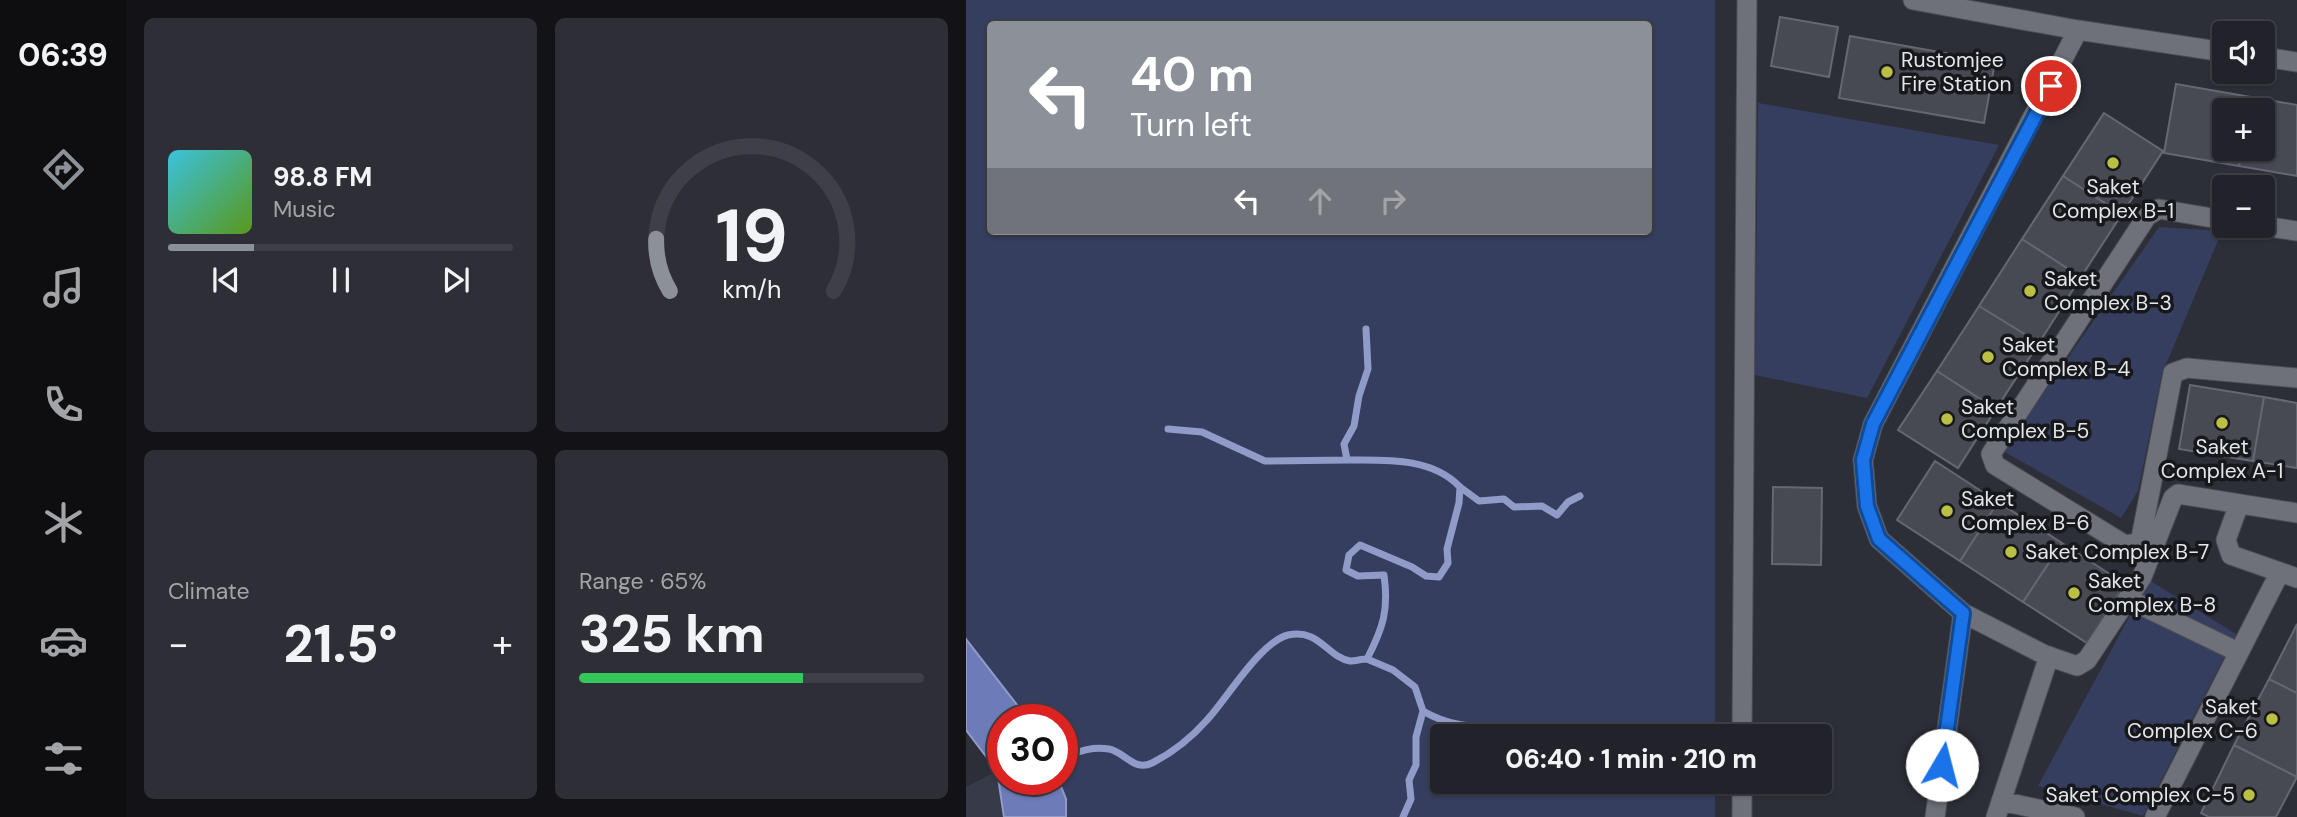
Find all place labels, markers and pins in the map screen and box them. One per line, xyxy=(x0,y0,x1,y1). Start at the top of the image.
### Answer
place label: Rustomjee Fire Station xyxy=(1901,46,2011,98)
pin xyxy=(2021,56,2081,116)
marker: Rustomjee Fire Station xyxy=(1879,64,1895,80)
marker: Saket Complex B-1 xyxy=(2105,155,2121,171)
place label: Saket Complex B-1 xyxy=(2052,173,2174,225)
place label: Saket Complex B-3 xyxy=(2044,265,2172,317)
marker: Saket Complex B-3 xyxy=(2022,283,2038,299)
place label: Saket Complex B-4 xyxy=(2002,331,2131,383)
marker: Saket Complex B-4 xyxy=(1980,349,1996,365)
place label: Saket Complex B-5 xyxy=(1961,393,2089,445)
marker: Saket Complex B-5 xyxy=(1939,411,1955,427)
marker: Saket Complex A-1 xyxy=(2214,415,2230,431)
place label: Saket Complex A-1 xyxy=(2161,433,2283,485)
place label: Saket Complex B-6 xyxy=(1961,485,2090,537)
marker: Saket Complex B-6 xyxy=(1939,503,1955,519)
place label: Saket Complex B-7 xyxy=(2025,538,2209,566)
marker: Saket Complex B-7 xyxy=(2003,544,2019,560)
place label: Saket Complex B-8 xyxy=(2088,567,2216,619)
marker: Saket Complex B-8 xyxy=(2066,585,2082,601)
place label: Saket Complex C-6 xyxy=(2127,693,2258,745)
marker: Saket Complex C-6 xyxy=(2264,711,2280,727)
place label: Saket Complex C-5 xyxy=(2045,781,2235,809)
marker: Saket Complex C-5 xyxy=(2241,787,2257,803)

